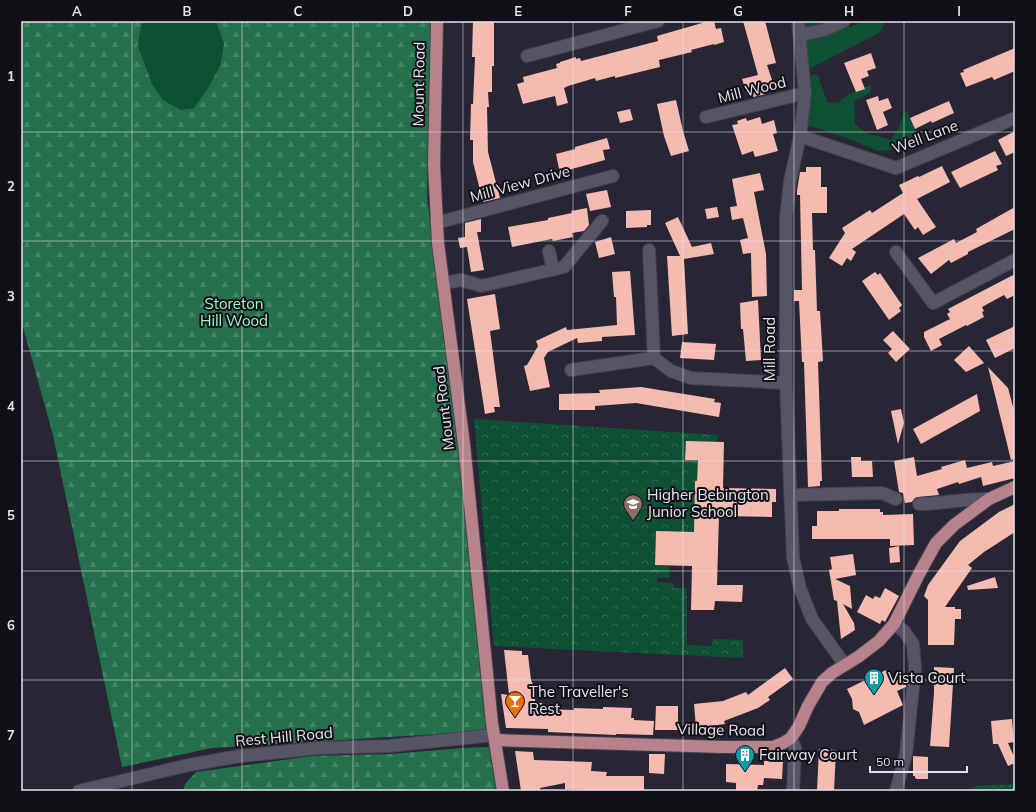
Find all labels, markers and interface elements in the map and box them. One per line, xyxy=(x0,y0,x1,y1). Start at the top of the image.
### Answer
text: A xyxy=(72,3,82,19)
text: B xyxy=(183,3,192,19)
text: C xyxy=(294,3,303,19)
text: D xyxy=(403,3,413,19)
text: E xyxy=(514,3,522,19)
text: F xyxy=(624,3,632,19)
text: G xyxy=(733,3,743,19)
text: H xyxy=(844,3,854,19)
text: I xyxy=(957,3,961,19)
street label: Mount Road xyxy=(408,41,429,127)
text: 1 xyxy=(7,68,15,84)
street label: Mill Wood xyxy=(716,72,788,107)
street label: Well Lane xyxy=(889,115,960,158)
street label: Mill View Drive xyxy=(468,161,572,206)
text: 2 xyxy=(7,178,15,194)
text: 3 xyxy=(7,288,15,304)
park label: Storeton Hill Wood xyxy=(200,294,268,330)
street label: Mill Road xyxy=(760,317,779,381)
street label: Mount Road xyxy=(429,365,458,451)
text: 4 xyxy=(7,398,15,414)
place label: Higher Bebington Junior School xyxy=(647,485,769,521)
school or university icon: Higher Bebington Junior School xyxy=(622,493,644,521)
text: 5 xyxy=(7,507,15,523)
text: 6 xyxy=(7,617,15,633)
building icon: Vista Court xyxy=(863,667,885,695)
place label: Vista Court xyxy=(888,668,966,687)
place label: The Traveller's Rest xyxy=(529,682,629,718)
bar icon: The Traveller's Rest xyxy=(504,690,526,718)
street label: Village Road xyxy=(677,719,765,740)
street label: Rest Hill Road xyxy=(234,723,333,750)
text: 7 xyxy=(7,727,15,743)
building icon: Fairway Court xyxy=(734,744,756,772)
place label: Fairway Court xyxy=(759,745,857,764)
scale bar xyxy=(870,748,967,774)
text: 50 m xyxy=(876,754,904,769)

